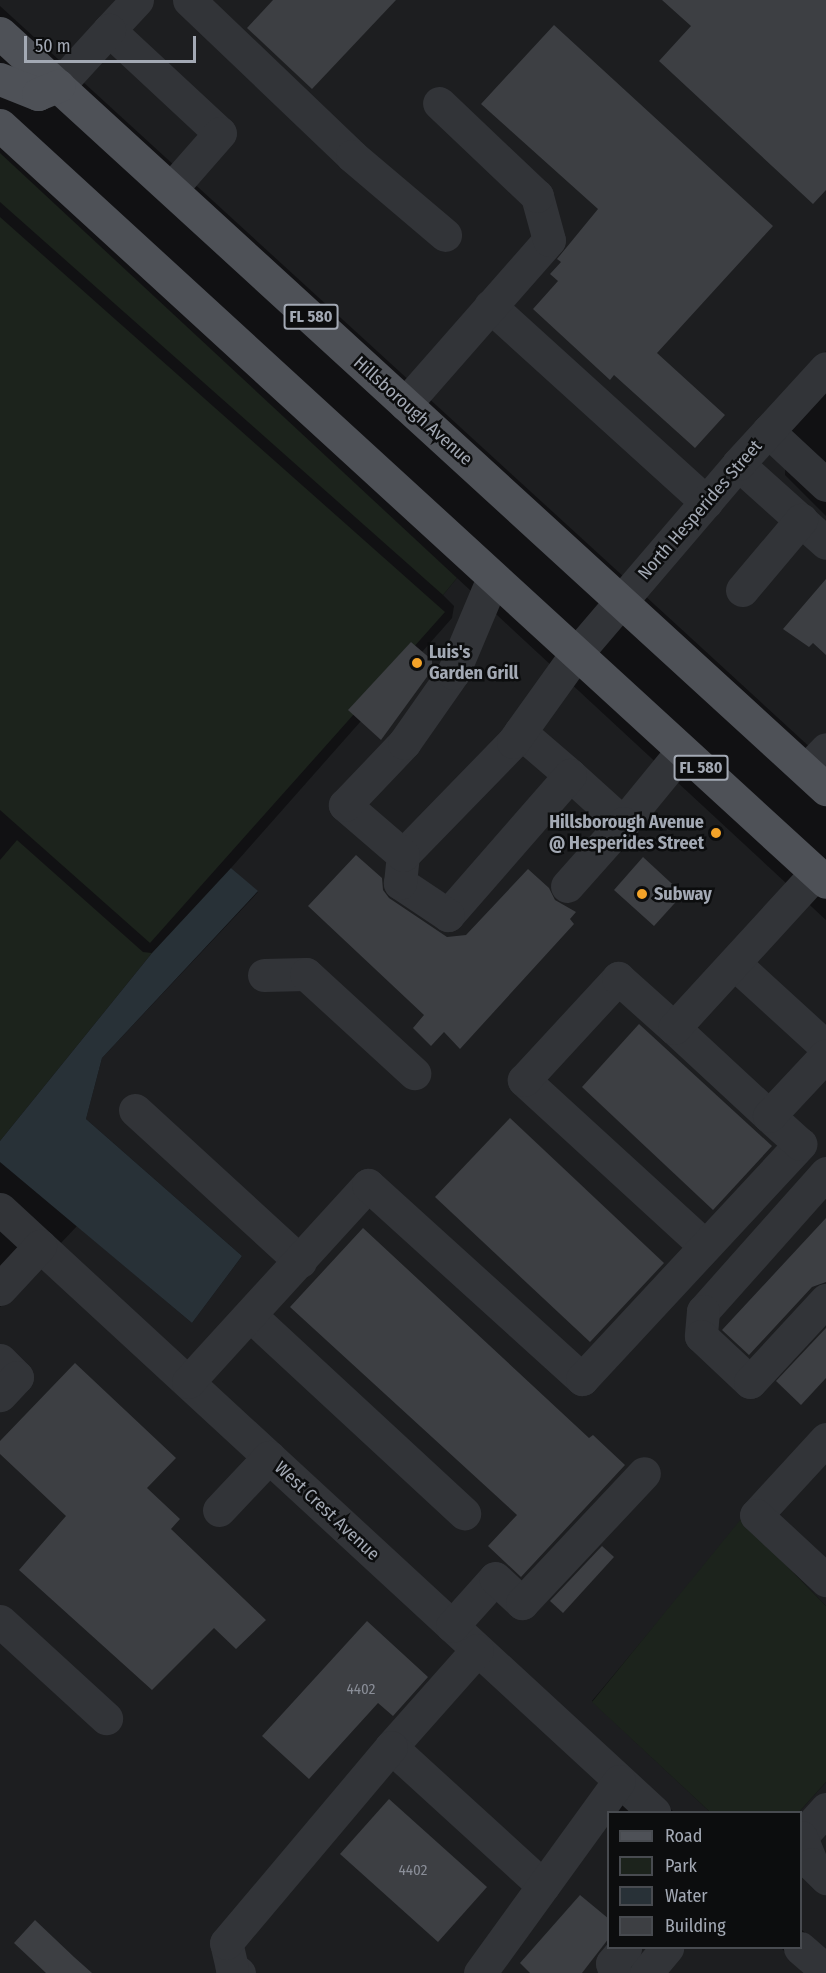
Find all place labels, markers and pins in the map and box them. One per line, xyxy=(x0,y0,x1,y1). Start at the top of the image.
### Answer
place label: Luis's Garden Grill xyxy=(429,642,518,684)
marker: Luis's Garden Grill xyxy=(410,656,424,670)
place label: Hillsborough Avenue @ Hesperides Street xyxy=(549,812,704,854)
marker: Hillsborough Avenue @ Hesperides Street xyxy=(709,826,723,840)
place label: Subway xyxy=(654,883,712,905)
marker: Subway xyxy=(635,887,649,901)

